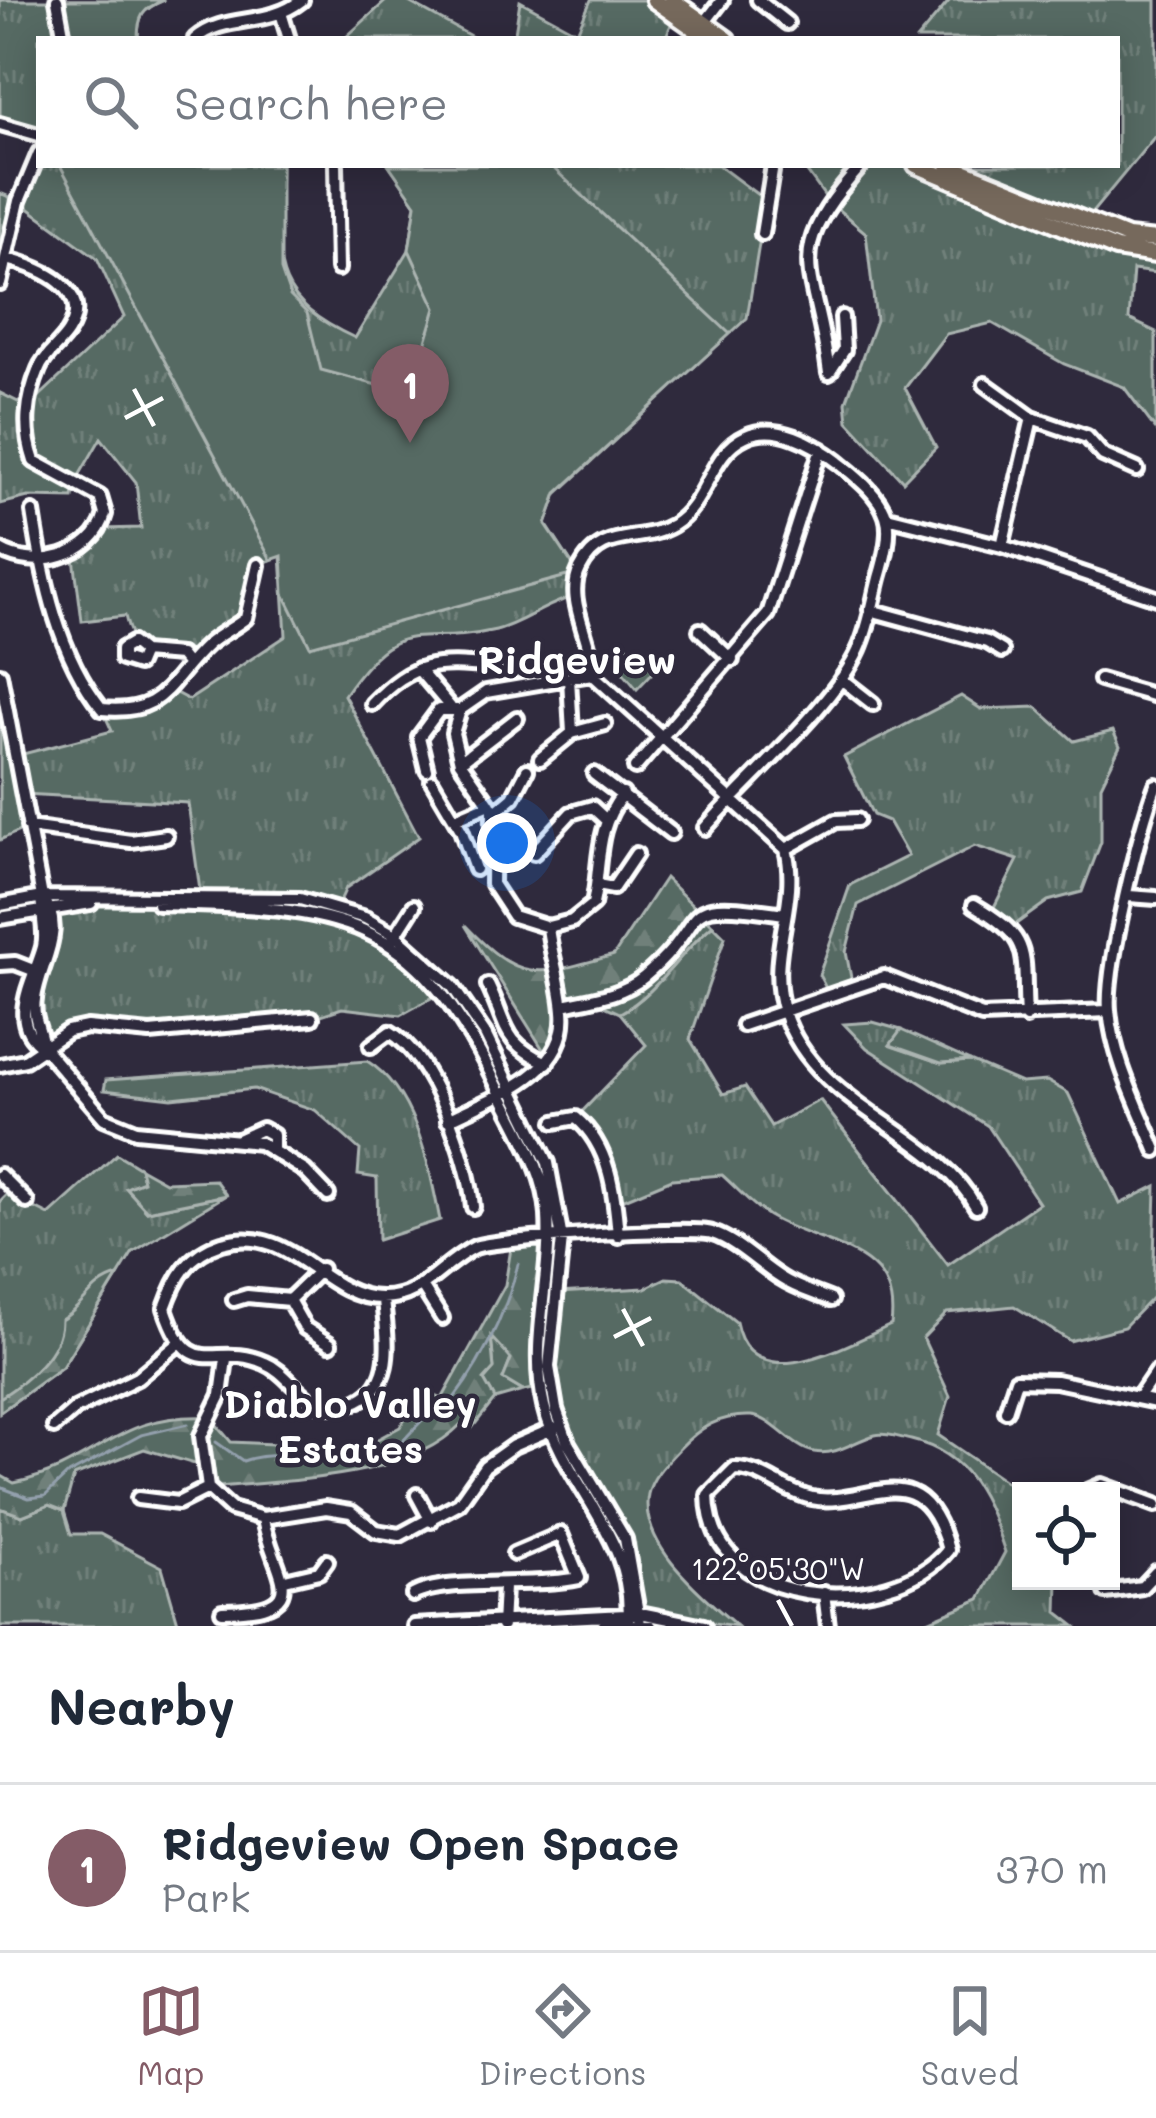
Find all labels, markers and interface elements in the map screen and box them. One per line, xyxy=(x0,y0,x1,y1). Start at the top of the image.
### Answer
search box xyxy=(36,36,1120,168)
icon: search xyxy=(78,69,144,135)
text: Search here xyxy=(174,73,448,131)
pin: 1 xyxy=(371,344,449,443)
district label: Ridgeview xyxy=(478,633,676,684)
your location xyxy=(477,813,537,873)
district label: Diablo Valley Estates xyxy=(223,1377,477,1473)
map controls xyxy=(1012,1482,1120,1590)
button: locate xyxy=(1012,1482,1120,1590)
text: 122°05'30"W xyxy=(691,1548,865,1588)
text: Nearby xyxy=(48,1671,235,1738)
text: Ridgeview Open Space xyxy=(162,1813,679,1871)
text: 1 xyxy=(78,1842,96,1893)
text: 370 m xyxy=(996,1842,1108,1893)
text: Park xyxy=(162,1871,250,1922)
tab: Map xyxy=(137,1978,204,2093)
tab: Directions xyxy=(479,1978,646,2093)
tab: Saved xyxy=(921,1978,1019,2093)

